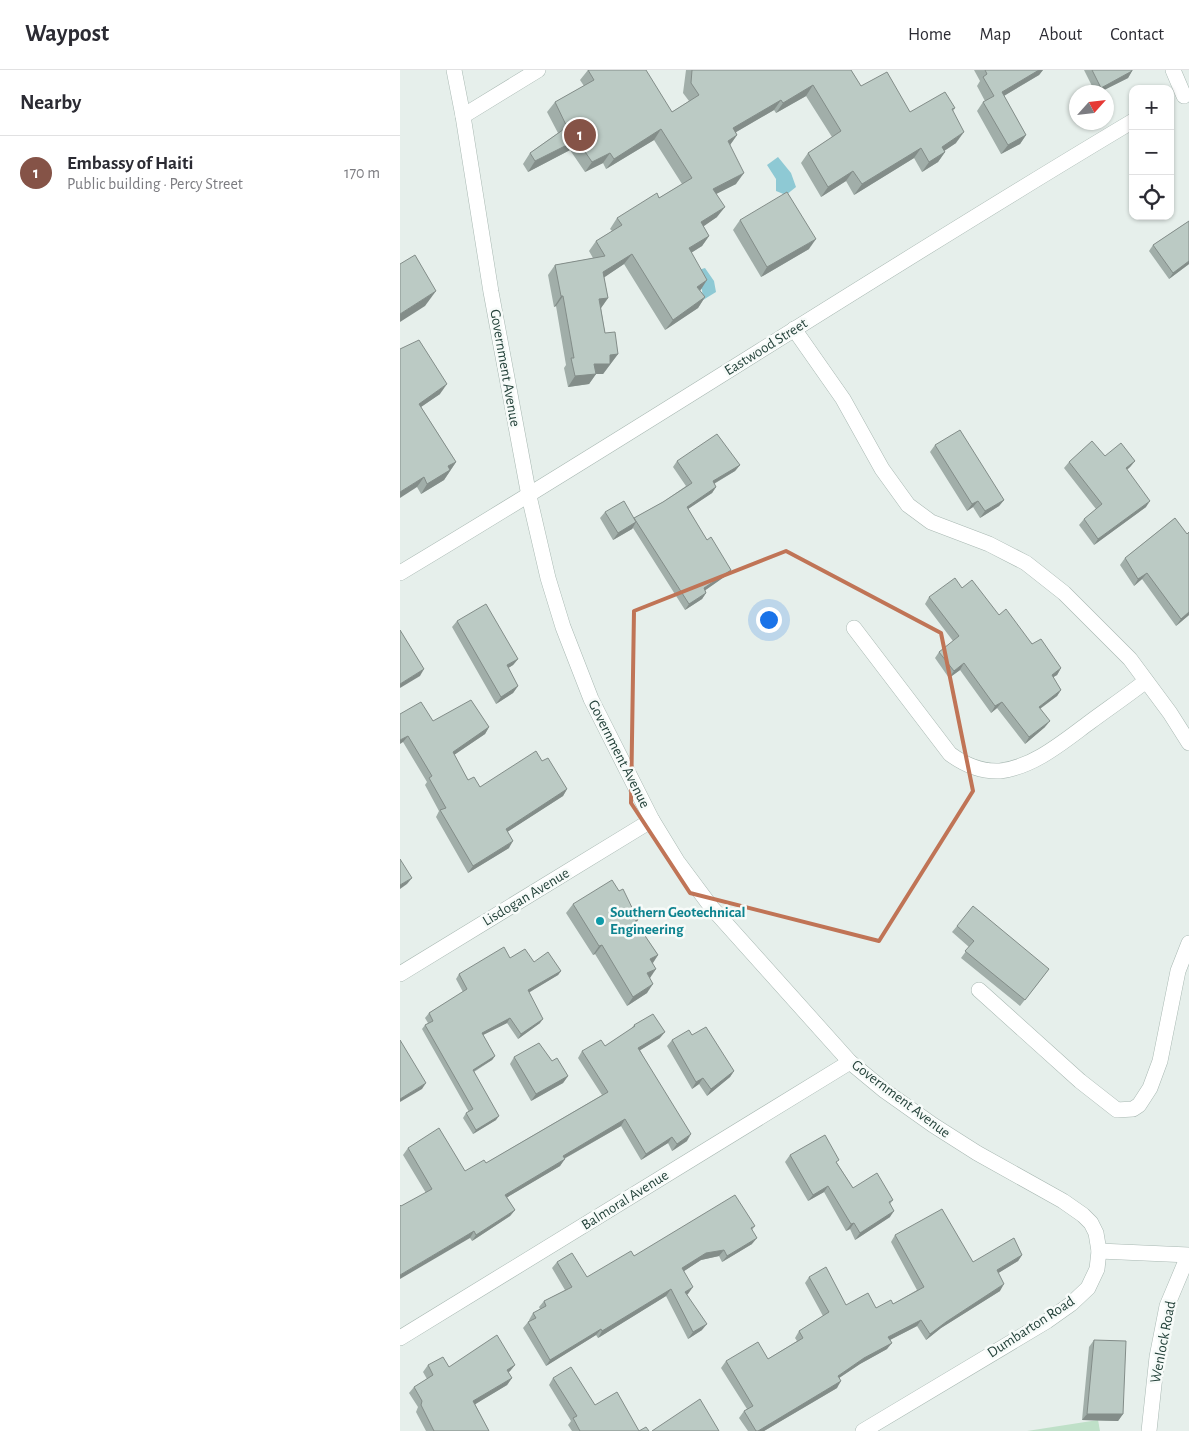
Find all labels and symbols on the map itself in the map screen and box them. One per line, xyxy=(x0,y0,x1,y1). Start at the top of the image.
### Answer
north arrow xyxy=(1069,85,1114,130)
pin: 1 xyxy=(564,116,596,154)
street label: Government Avenue xyxy=(487,308,523,428)
street label: Eastwood Street xyxy=(722,316,810,378)
your location xyxy=(756,607,782,633)
street label: Government Avenue xyxy=(585,698,653,810)
street label: Lisdogan Avenue xyxy=(480,865,572,929)
place label: Southern Geotechnical Engineering xyxy=(610,905,746,937)
marker: Southern Geotechnical Engineering xyxy=(594,915,606,927)
street label: Government Avenue xyxy=(849,1057,953,1141)
street label: Balmoral Avenue xyxy=(579,1167,671,1233)
street label: Dumbarton Road xyxy=(985,1293,1077,1361)
street label: Wenlock Road xyxy=(1148,1299,1178,1384)

